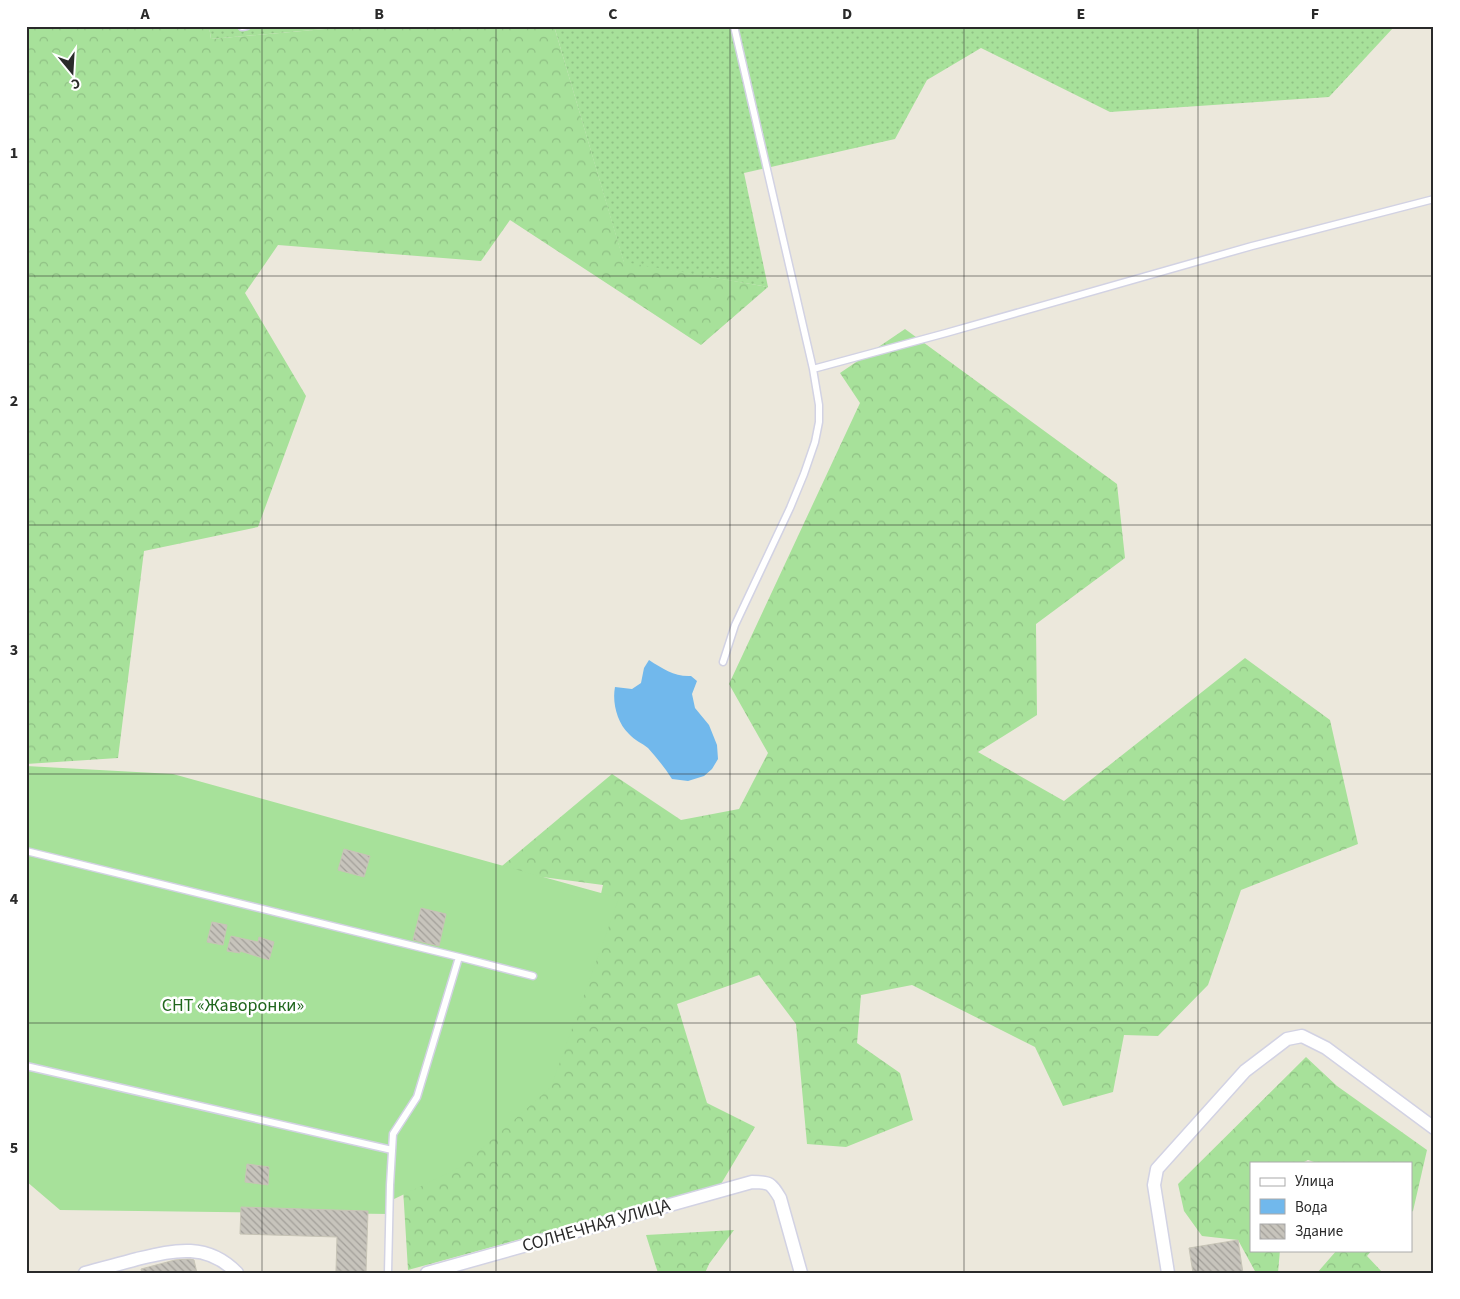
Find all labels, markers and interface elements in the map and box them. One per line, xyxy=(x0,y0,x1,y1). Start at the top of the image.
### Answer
text: A xyxy=(139,3,150,25)
text: B xyxy=(374,3,384,25)
text: C xyxy=(608,3,618,25)
text: D xyxy=(842,3,852,25)
text: E xyxy=(1077,3,1085,25)
text: F xyxy=(1311,3,1319,25)
north arrow xyxy=(48,48,98,98)
text: С xyxy=(69,73,83,94)
text: 1 xyxy=(10,142,18,164)
text: 2 xyxy=(10,390,18,412)
text: 3 xyxy=(10,639,18,661)
text: 4 xyxy=(10,888,19,910)
park label: СНТ «Жаворонки» xyxy=(162,993,304,1018)
text: 5 xyxy=(10,1137,18,1159)
legend xyxy=(1250,1162,1412,1252)
text: Улица xyxy=(1295,1171,1334,1192)
street label: СОЛНЕЧНАЯ УЛИЦА xyxy=(519,1192,673,1259)
text: Вода xyxy=(1295,1197,1328,1218)
text: Здание xyxy=(1295,1221,1343,1242)

